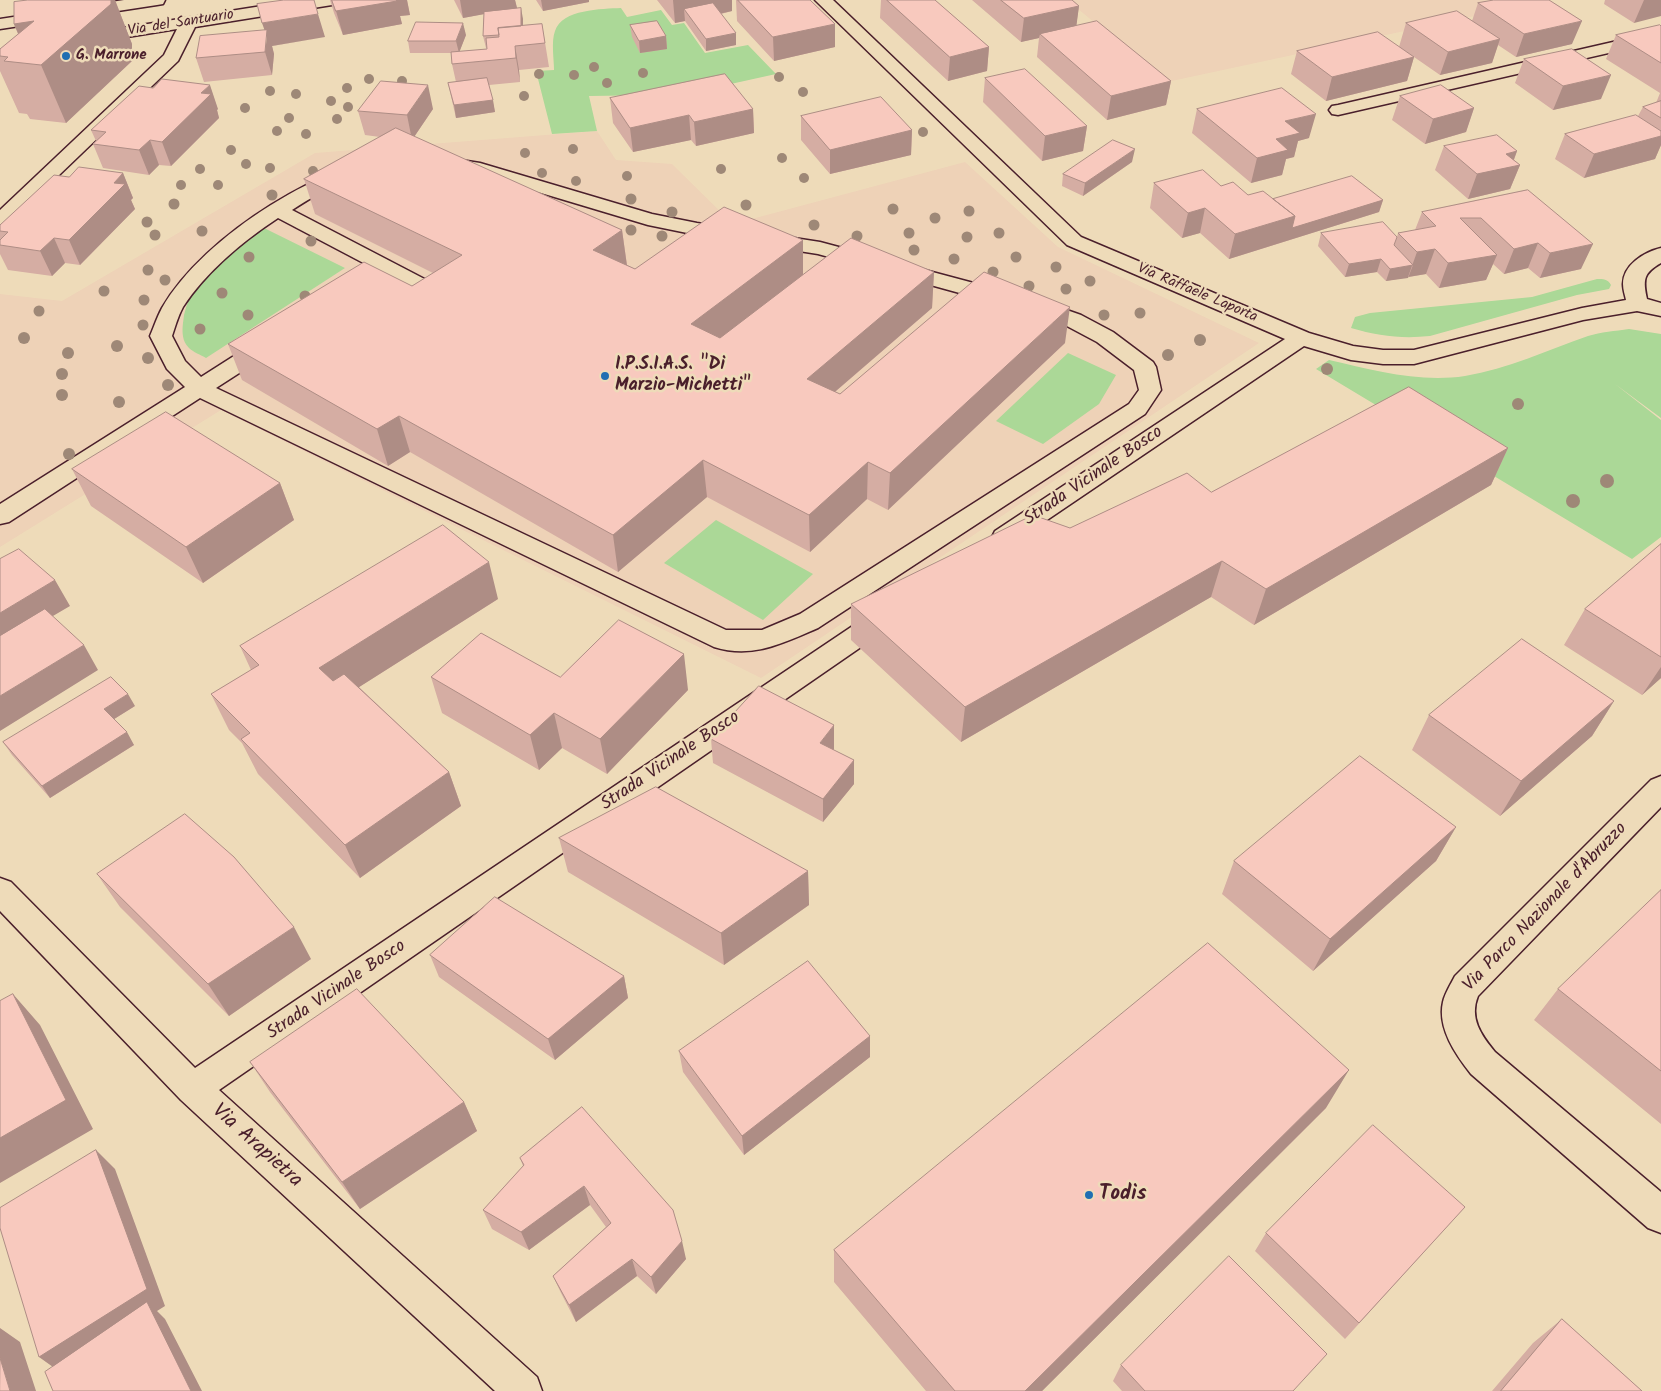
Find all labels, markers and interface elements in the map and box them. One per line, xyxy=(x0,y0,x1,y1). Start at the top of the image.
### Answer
street label: Via del Santuario xyxy=(127,7,235,41)
place label: G. Marrone xyxy=(76,47,147,65)
marker: G. Marrone xyxy=(60,50,72,62)
street label: Via Raffaele Laporta xyxy=(1134,261,1260,327)
place label: I.P.S.I.A.S. "Di Marzio-Michetti" xyxy=(615,355,751,398)
marker: I.P.S.I.A.S. "Di Marzio-Michetti" xyxy=(599,370,611,382)
street label: Strada Vicinale Bosco xyxy=(1020,422,1168,532)
street label: Strada Vicinale Bosco xyxy=(597,707,745,817)
street label: Via Parco Nazionale d'Abruzzo xyxy=(1460,819,1632,997)
street label: Strada Vicinale Bosco xyxy=(263,936,411,1046)
street label: Via Arapietra xyxy=(205,1100,307,1194)
place label: Todis xyxy=(1099,1182,1147,1208)
marker: Todis xyxy=(1083,1189,1095,1201)

